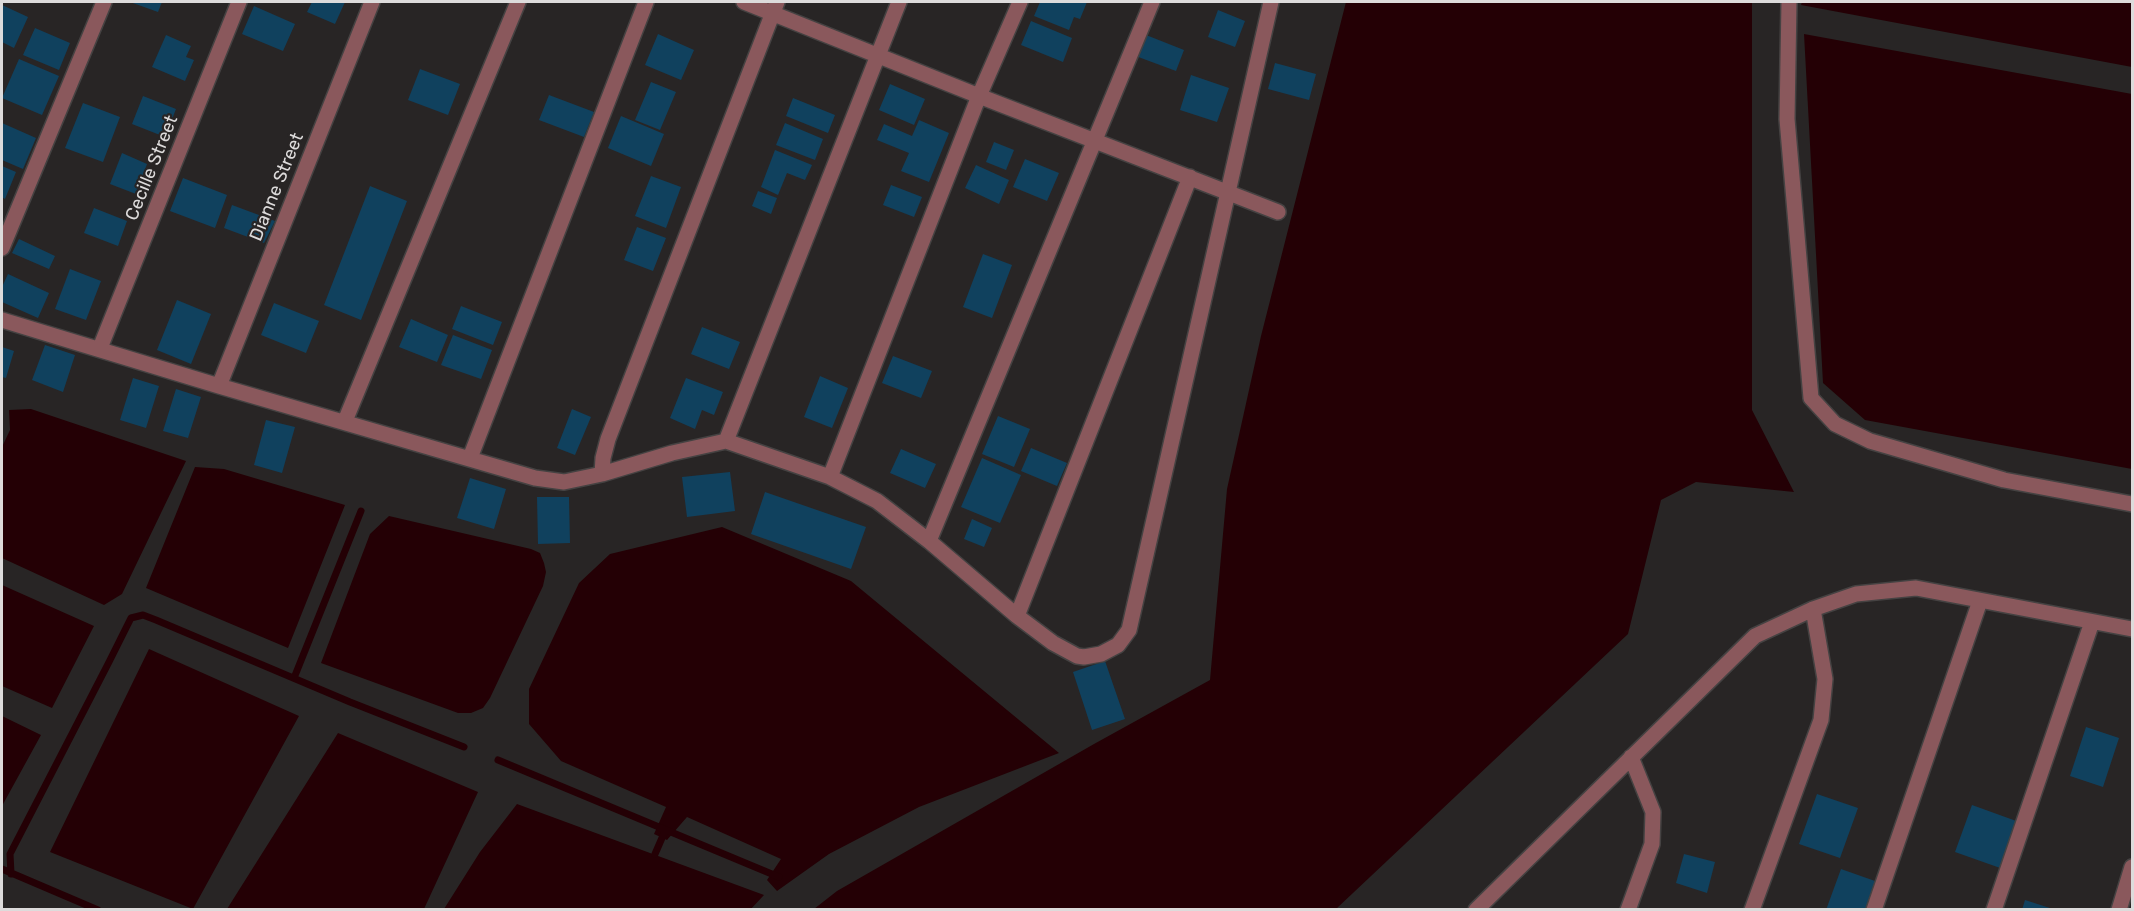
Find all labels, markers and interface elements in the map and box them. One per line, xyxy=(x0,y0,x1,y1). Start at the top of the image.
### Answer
street label: Cecille Street xyxy=(121,112,183,224)
street label: Dianne Street xyxy=(245,130,309,244)

